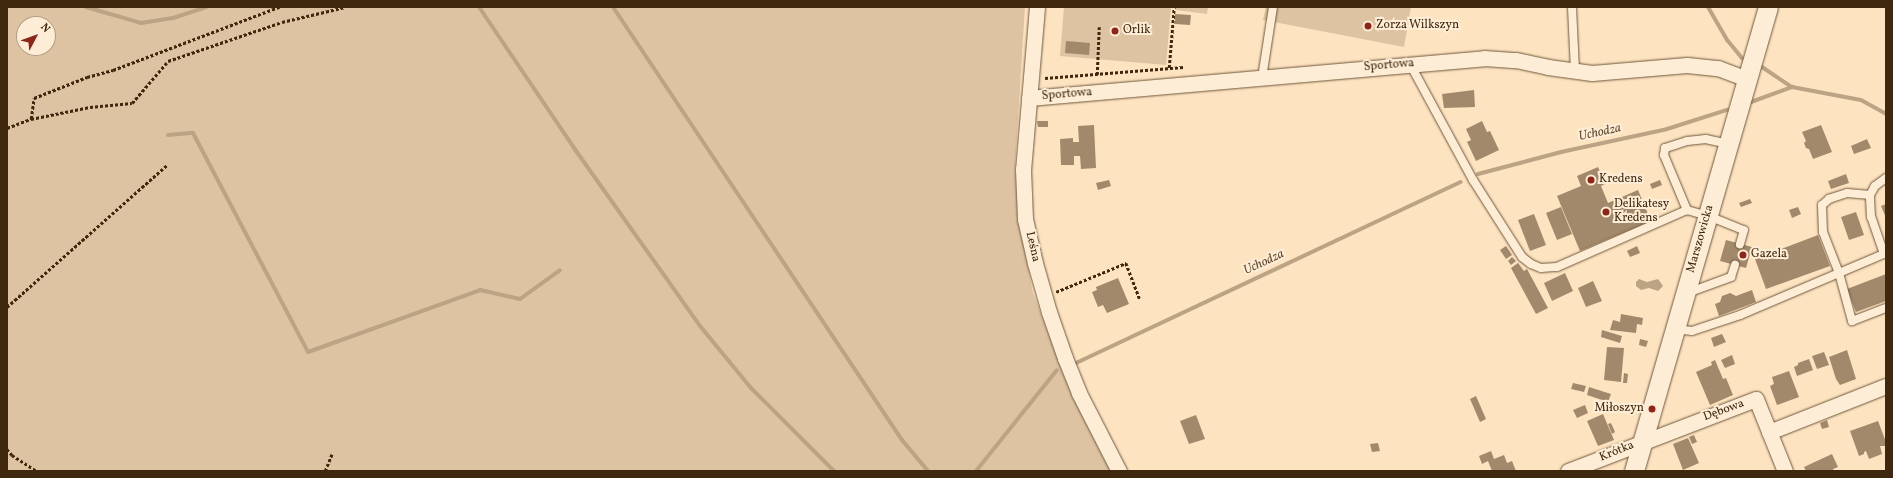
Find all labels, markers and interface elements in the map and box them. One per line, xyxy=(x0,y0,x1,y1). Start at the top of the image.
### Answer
north arrow xyxy=(16,16,56,56)
place label: Zorza Wilkszyn xyxy=(1376,19,1460,33)
text: N xyxy=(36,21,53,36)
marker: Zorza Wilkszyn xyxy=(1363,21,1373,31)
place label: Orlik xyxy=(1123,24,1151,38)
marker: Orlik xyxy=(1110,26,1120,36)
street label: Sportowa xyxy=(1363,57,1415,75)
street label: Sportowa xyxy=(1041,86,1093,104)
water label: Uchodza xyxy=(1577,121,1623,145)
place label: Kredens xyxy=(1599,173,1643,187)
marker: Kredens xyxy=(1586,175,1596,185)
place label: Delikatesy Kredens xyxy=(1614,198,1669,226)
street label: Marszowicka xyxy=(1684,203,1718,275)
marker: Delikatesy Kredens xyxy=(1601,207,1611,217)
street label: Leśna xyxy=(1022,230,1042,264)
water label: Uchodza xyxy=(1241,247,1287,279)
place label: Gazela xyxy=(1751,248,1787,262)
marker: Gazela xyxy=(1738,250,1748,260)
street label: Dębowa xyxy=(1702,397,1746,425)
place label: Miłoszyn xyxy=(1594,402,1644,416)
marker: Miłoszyn xyxy=(1647,404,1657,414)
street label: Krótka xyxy=(1597,439,1637,465)

